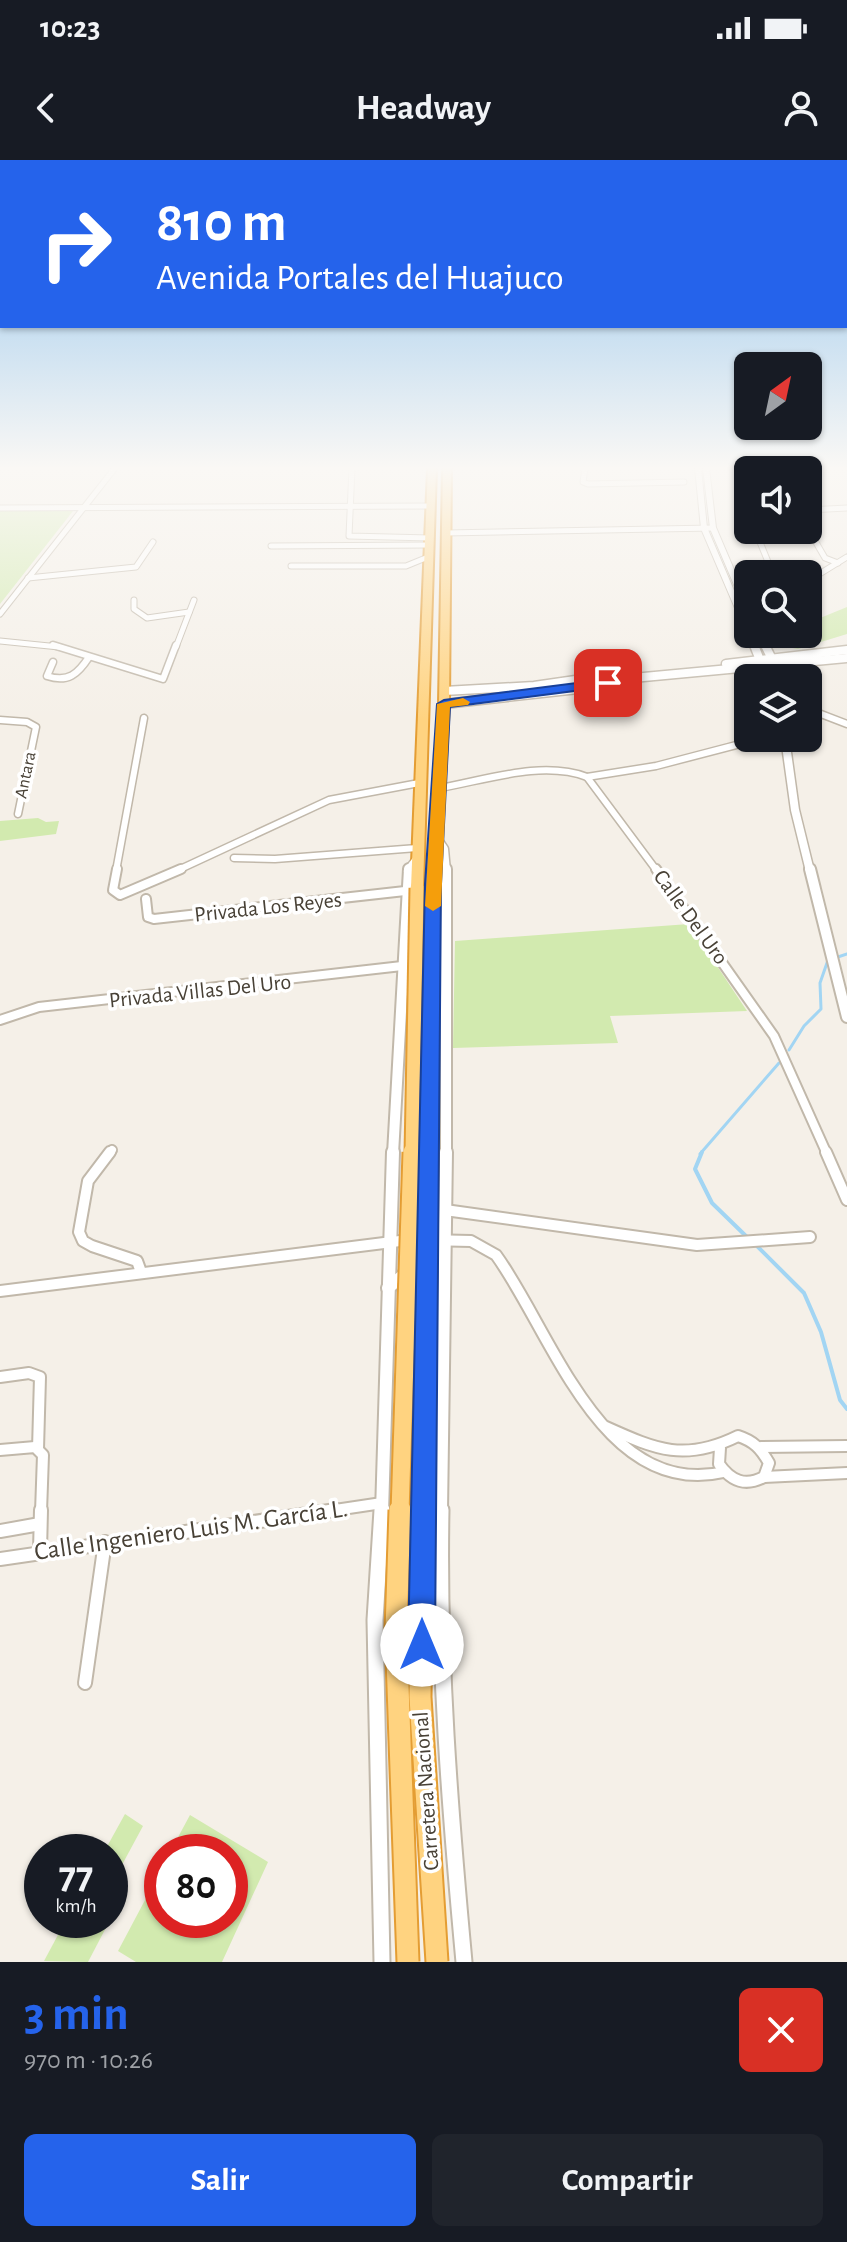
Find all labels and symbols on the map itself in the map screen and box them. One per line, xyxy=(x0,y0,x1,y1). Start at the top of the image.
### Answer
north arrow xyxy=(734,352,822,440)
pin xyxy=(574,649,642,717)
street label: Antara xyxy=(12,750,40,800)
street label: Calle Del Uro xyxy=(650,866,732,968)
street label: Privada Los Reyes xyxy=(193,888,343,926)
street label: Privada Villas Del Uro xyxy=(108,970,292,1012)
street label: Calle Ingeniero Luis M. García L. xyxy=(33,1495,349,1565)
position arrow xyxy=(380,1603,464,1687)
street label: Carretera Nacional xyxy=(409,1711,443,1871)
speed limit sign: 80 xyxy=(144,1834,248,1938)

